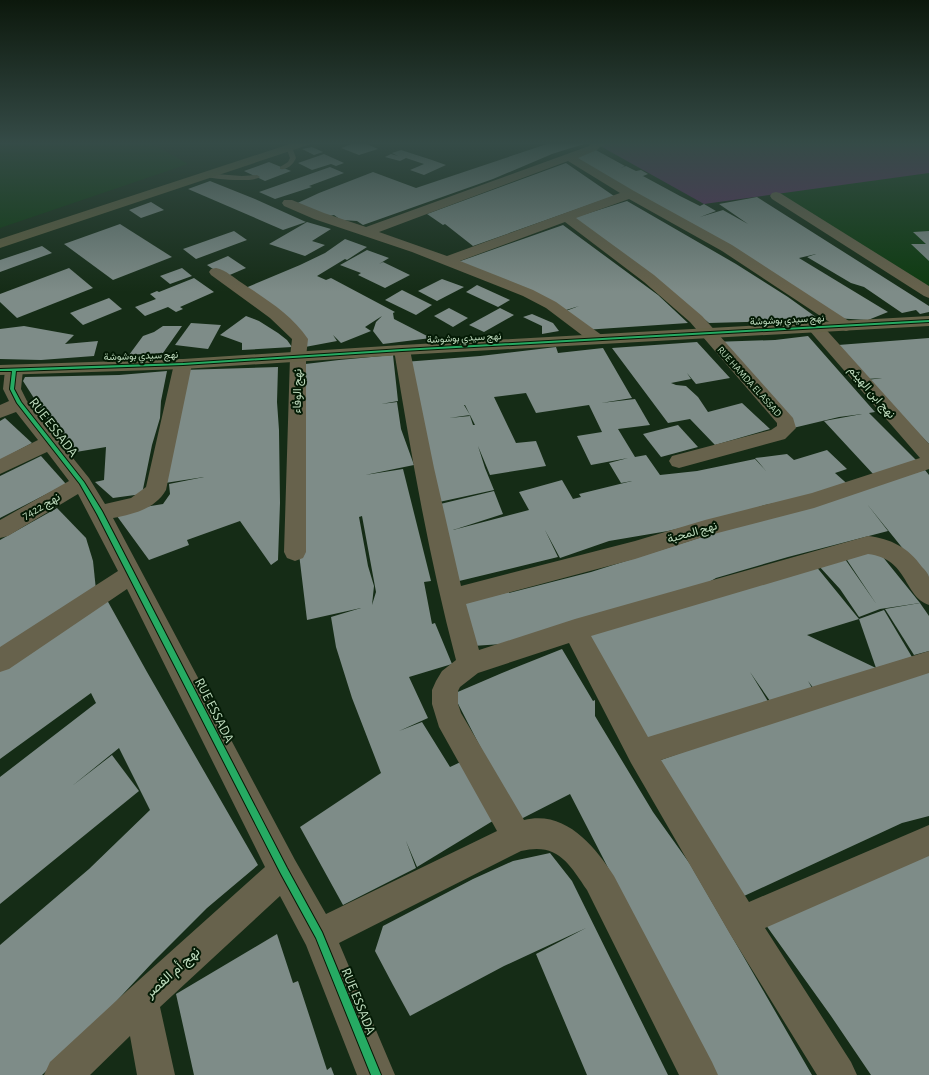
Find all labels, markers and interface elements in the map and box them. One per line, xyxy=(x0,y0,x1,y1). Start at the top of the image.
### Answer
street label: نهج سيدي بوشوشة xyxy=(749,313,825,330)
street label: نهج سيدي بوشوشة xyxy=(426,331,502,348)
street label: RUE HAMDA EL ASSAD xyxy=(715,345,784,419)
street label: نهج سيدي بوشوشة xyxy=(104,350,179,365)
street label: نهج ابن الهيثم xyxy=(844,364,898,422)
street label: نهج الوفاء xyxy=(291,369,306,414)
street label: RUE ESSADA xyxy=(26,396,80,460)
street label: نهج 7422 xyxy=(20,490,63,524)
street label: نهج المحبة xyxy=(666,519,719,548)
street label: RUE ESSADA xyxy=(192,676,236,745)
street label: نهج أم القصر xyxy=(141,944,205,1004)
street label: RUE ESSADA xyxy=(338,966,378,1037)

